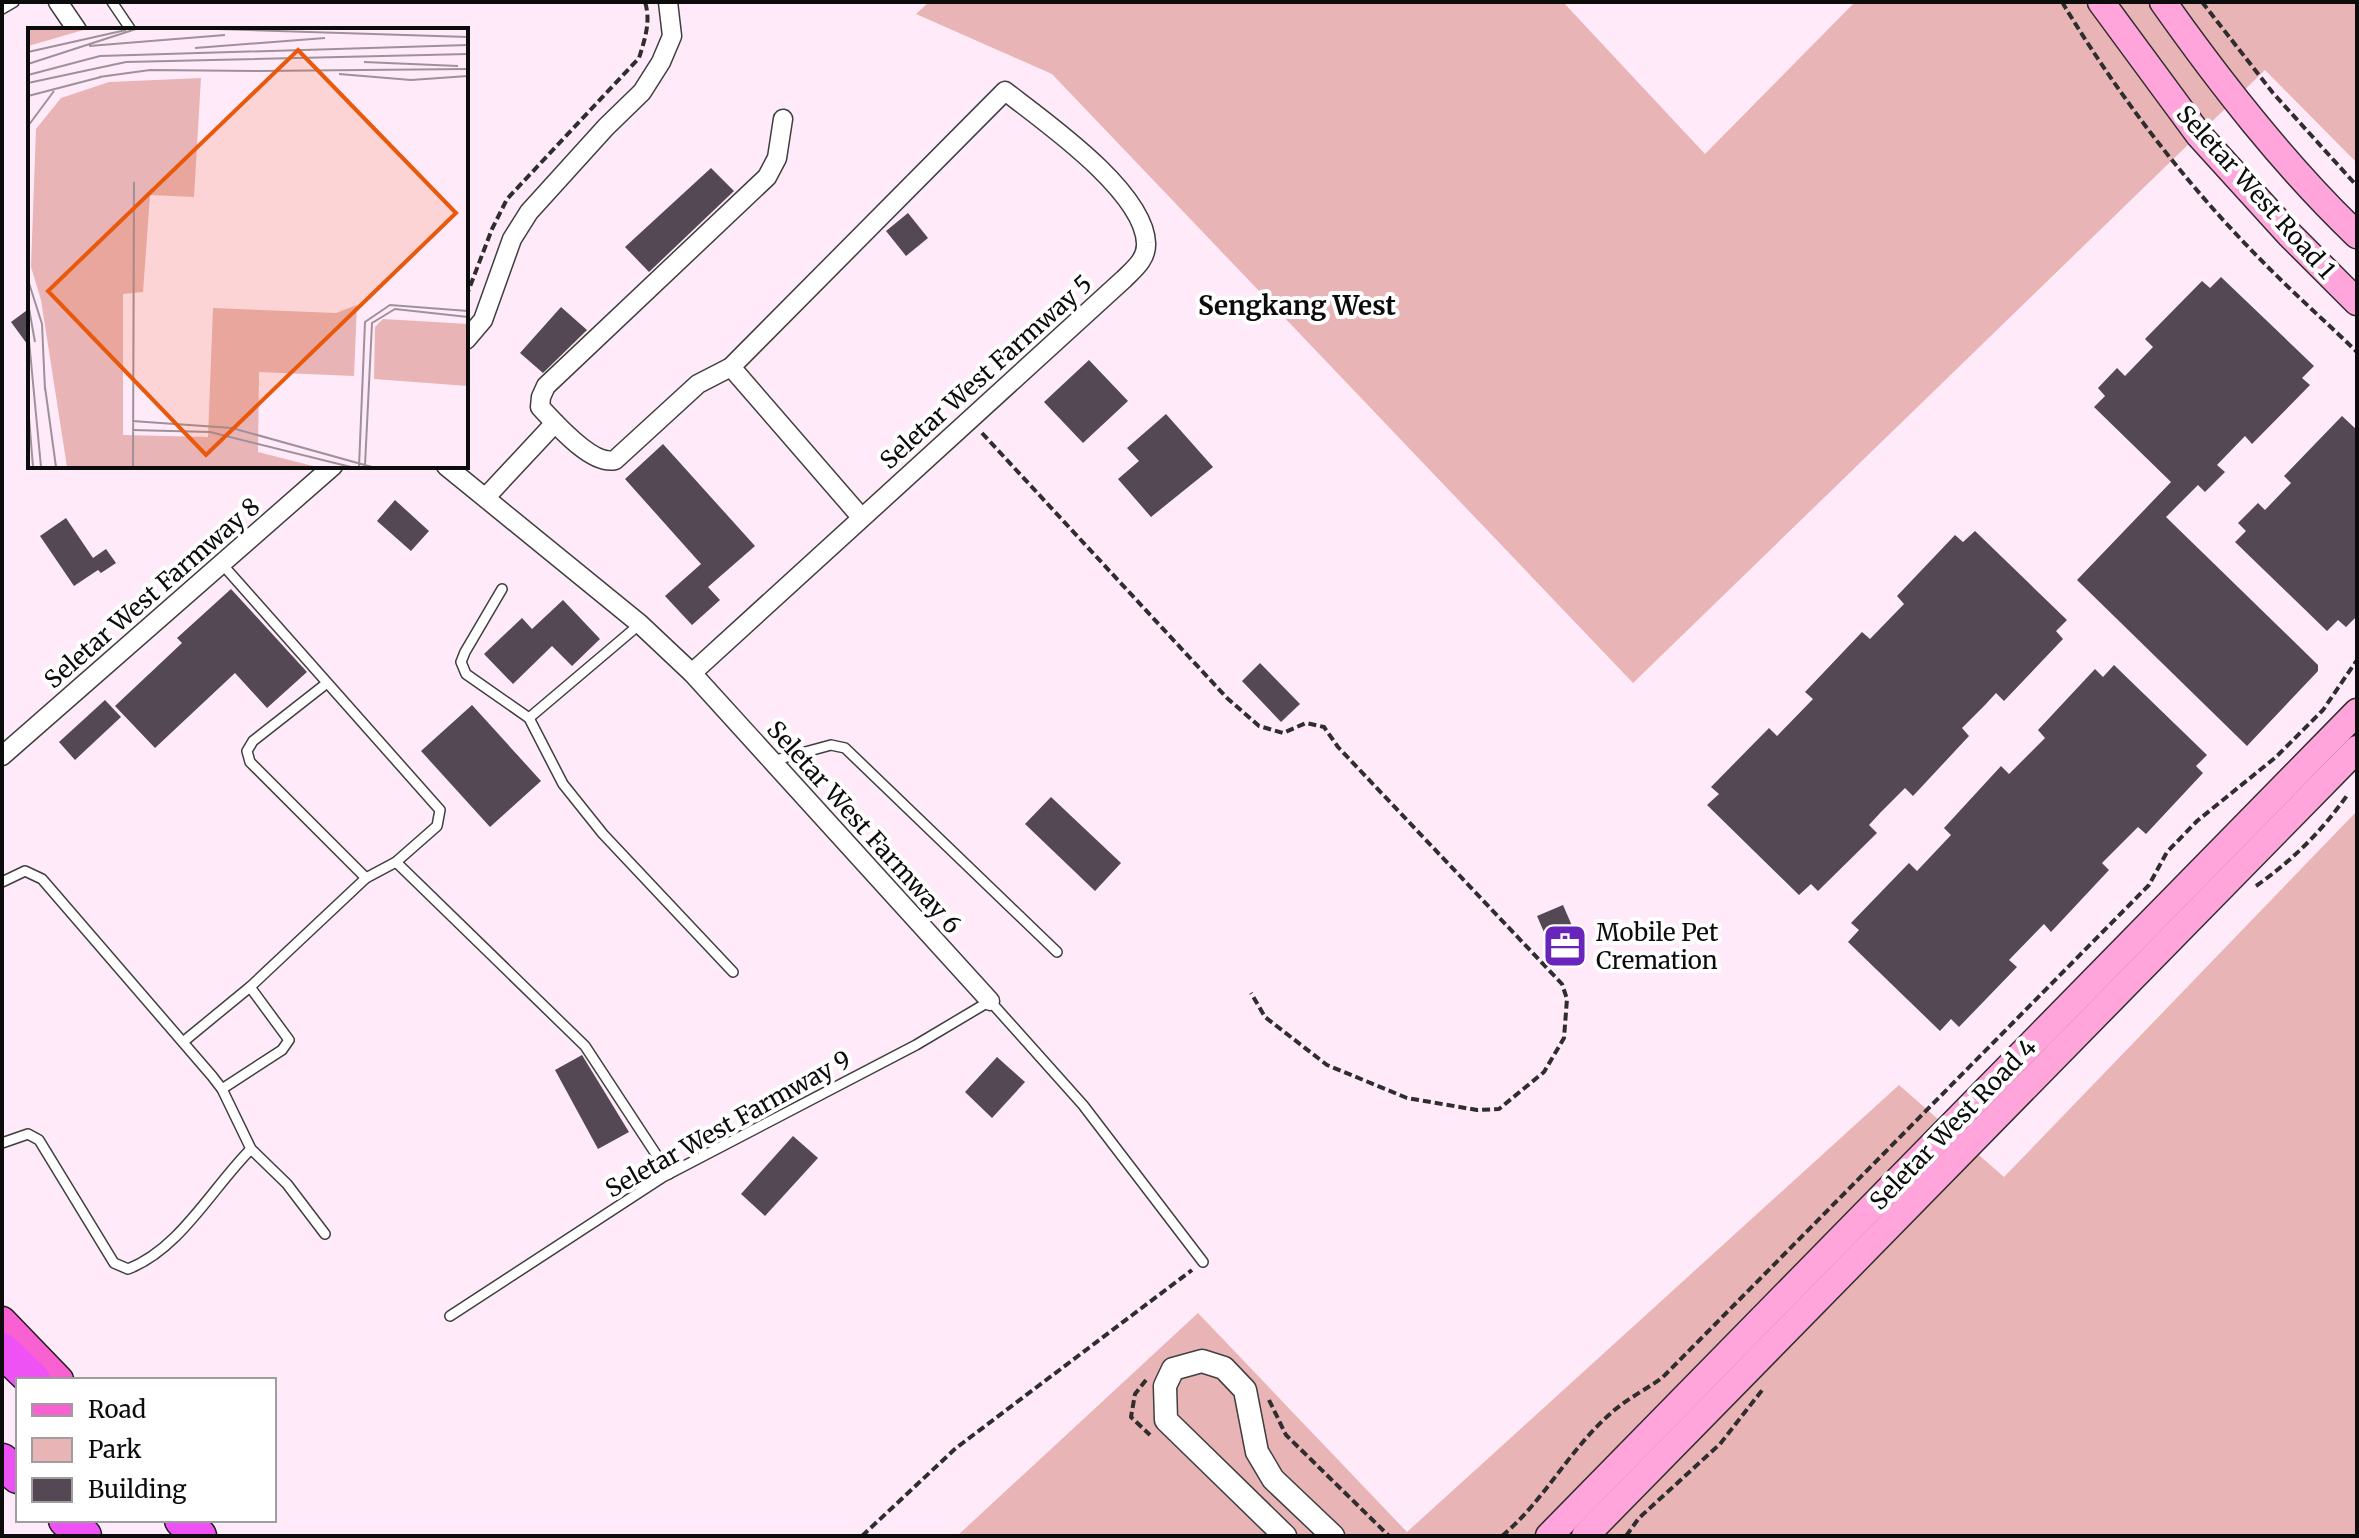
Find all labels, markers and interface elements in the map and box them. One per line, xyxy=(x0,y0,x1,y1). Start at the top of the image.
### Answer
inset map xyxy=(28,28,468,468)
street label: Seletar West Road 1 xyxy=(2170,99,2342,285)
street label: Seletar West Farmway 5 xyxy=(873,268,1099,476)
district label: Sengkang West xyxy=(1198,289,1397,322)
street label: Seletar West Farmway 8 xyxy=(38,491,266,695)
street label: Seletar West Farmway 6 xyxy=(760,714,968,940)
place label: Mobile Pet Cremation xyxy=(1596,917,1719,976)
office icon: Mobile Pet Cremation xyxy=(1541,922,1589,970)
street label: Seletar West Road 4 xyxy=(1863,1031,2043,1216)
street label: Seletar West Farmway 9 xyxy=(600,1044,856,1204)
legend xyxy=(16,1378,276,1522)
text: Road xyxy=(88,1394,146,1425)
text: Park xyxy=(88,1434,142,1465)
text: Building xyxy=(88,1474,187,1505)

